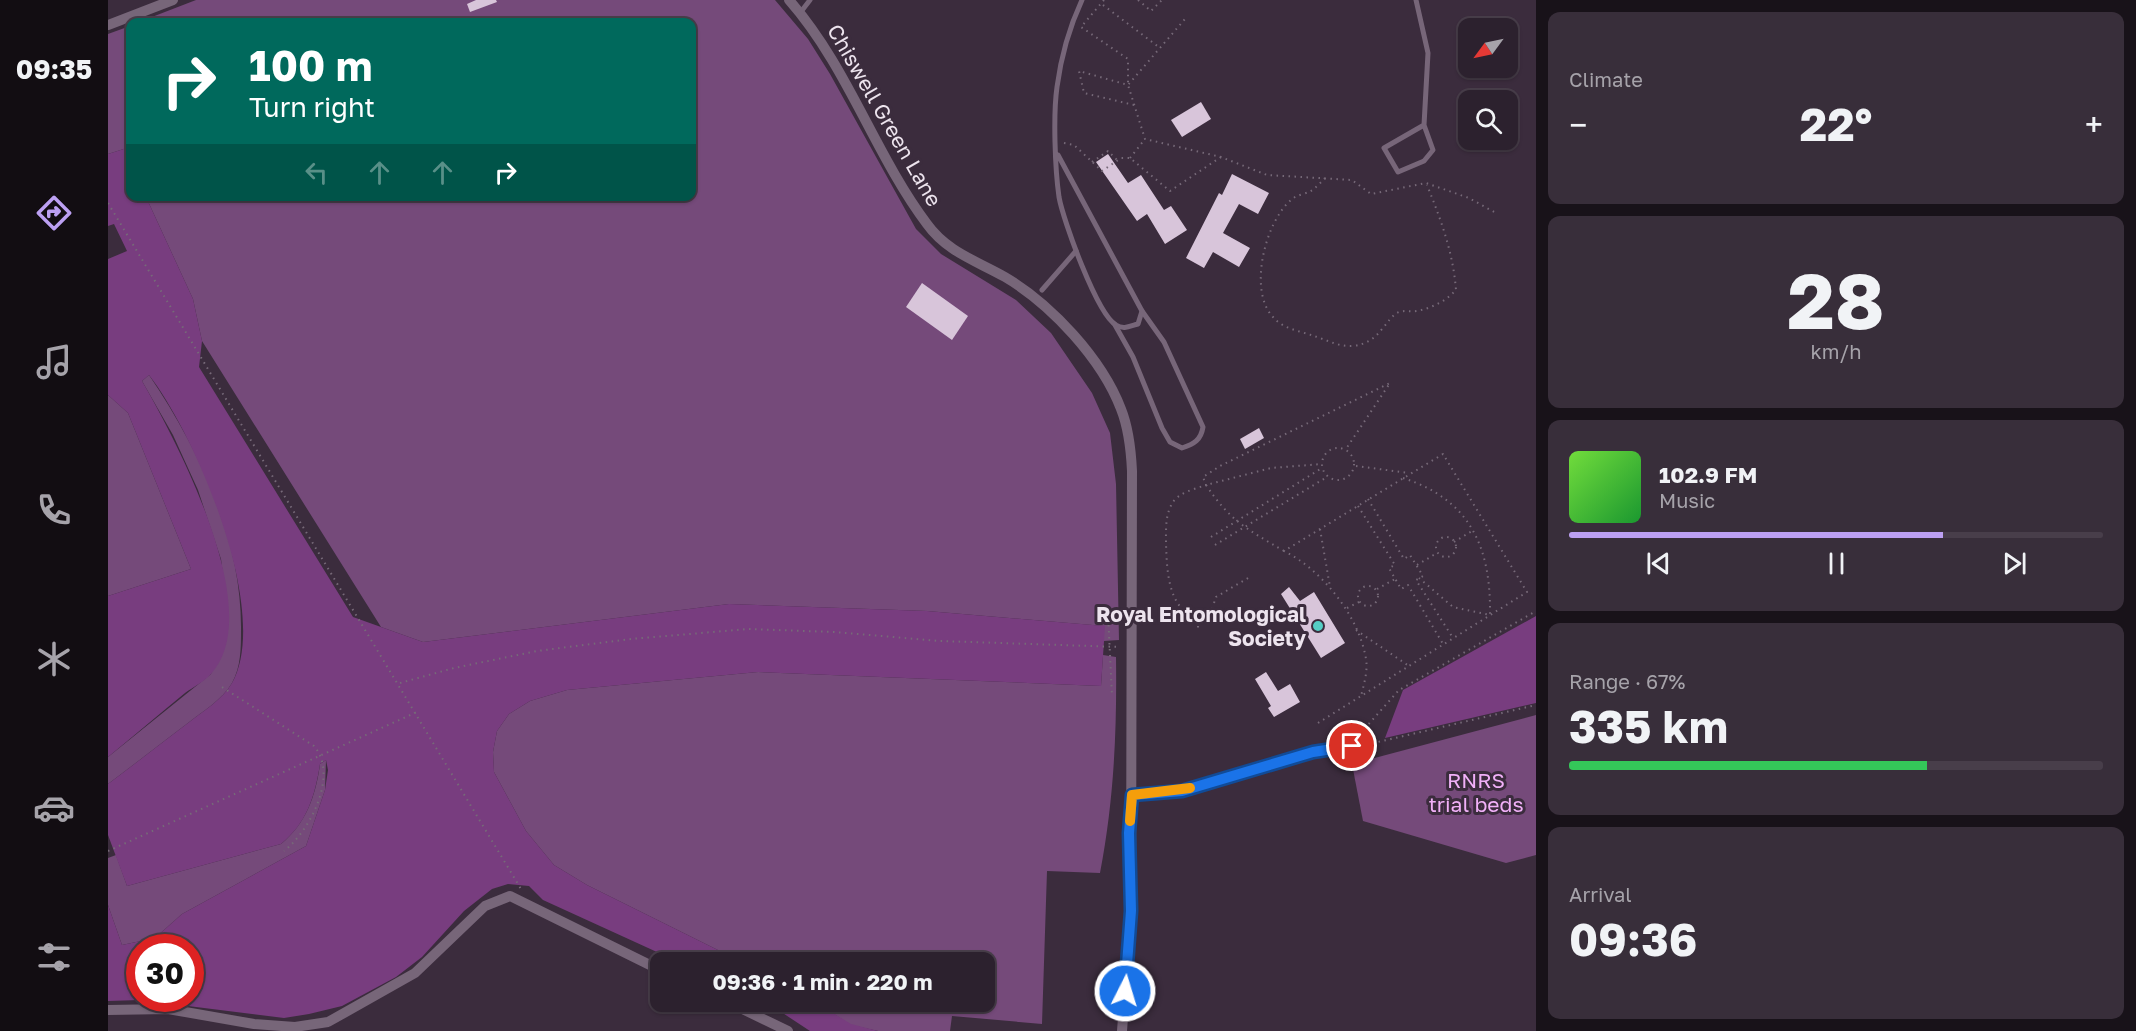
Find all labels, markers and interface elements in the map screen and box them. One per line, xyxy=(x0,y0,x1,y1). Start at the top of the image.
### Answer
north arrow xyxy=(1458,18,1518,78)
map controls xyxy=(1458,18,1518,150)
street label: Chiswell Green Lane xyxy=(822,19,948,211)
text: 100 m xyxy=(249,40,372,90)
icon: right xyxy=(150,42,228,120)
text: 09:35 xyxy=(16,53,92,85)
text: Climate xyxy=(1569,67,1643,91)
button: search xyxy=(1458,90,1518,150)
text: Turn right xyxy=(249,91,375,123)
text: 22° xyxy=(1800,97,1872,151)
text: − xyxy=(1569,105,1587,144)
text: + xyxy=(2085,105,2103,144)
icon: left xyxy=(300,156,333,189)
icon: ahead xyxy=(363,156,396,189)
icon: ahead xyxy=(426,156,459,189)
icon: right xyxy=(489,156,522,189)
icon: directions xyxy=(33,192,75,234)
text: 28 xyxy=(1787,253,1885,346)
text: km/h xyxy=(1811,339,1861,363)
icon: music xyxy=(33,341,75,383)
text: 102.9 FM xyxy=(1659,461,1757,488)
text: Music xyxy=(1659,488,1715,512)
icon: phone xyxy=(33,489,75,531)
icon: previous xyxy=(1642,547,1675,580)
icon: pause xyxy=(1820,547,1853,580)
icon: next xyxy=(1998,547,2031,580)
place label: Royal Entomological Society xyxy=(1096,601,1306,651)
marker: Royal Entomological Society xyxy=(1311,619,1325,633)
icon: climate xyxy=(33,638,75,680)
text: Range · 67% xyxy=(1569,669,1685,693)
text: 335 km xyxy=(1569,699,1728,753)
pin xyxy=(1326,720,1377,771)
icon: arrive xyxy=(1335,729,1368,762)
park label: RNRS trial beds xyxy=(1428,767,1524,817)
icon: car xyxy=(33,787,75,829)
text: Arrival xyxy=(1569,882,1632,906)
text: 09:36 xyxy=(1569,912,1697,966)
speed limit sign: 30 xyxy=(126,934,204,1012)
icon: filters xyxy=(33,936,75,978)
position arrow xyxy=(1093,959,1157,1023)
text: 09:36 · 1 min · 220 m xyxy=(712,968,933,995)

